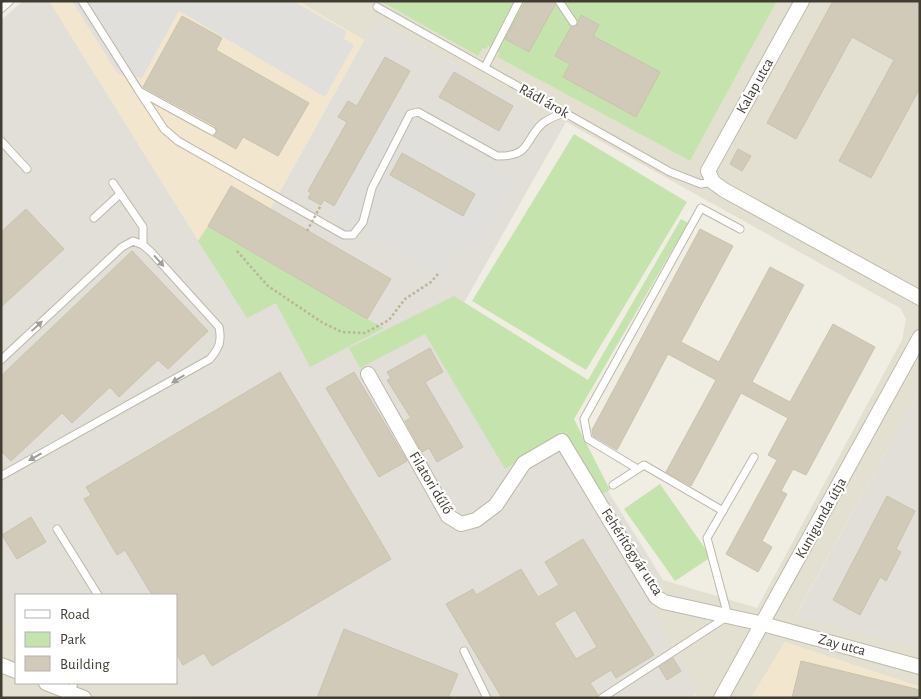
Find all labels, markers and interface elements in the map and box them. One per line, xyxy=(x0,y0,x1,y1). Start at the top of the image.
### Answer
street label: Kalap utca xyxy=(734,56,776,116)
street label: Rádl árok xyxy=(516,81,572,121)
one-way arrow xyxy=(153,254,165,266)
one-way arrow xyxy=(31,320,43,332)
one-way arrow xyxy=(171,374,184,383)
street label: Filatori dűlő xyxy=(407,449,455,517)
one-way arrow xyxy=(28,452,42,461)
street label: Kunigunda útja xyxy=(793,475,849,561)
street label: Fehérítőgyár utca xyxy=(598,506,666,598)
legend xyxy=(15,594,178,684)
text: Road xyxy=(60,607,90,622)
text: Park xyxy=(60,632,86,647)
street label: Zay utca xyxy=(817,632,867,659)
text: Building xyxy=(60,657,110,672)

